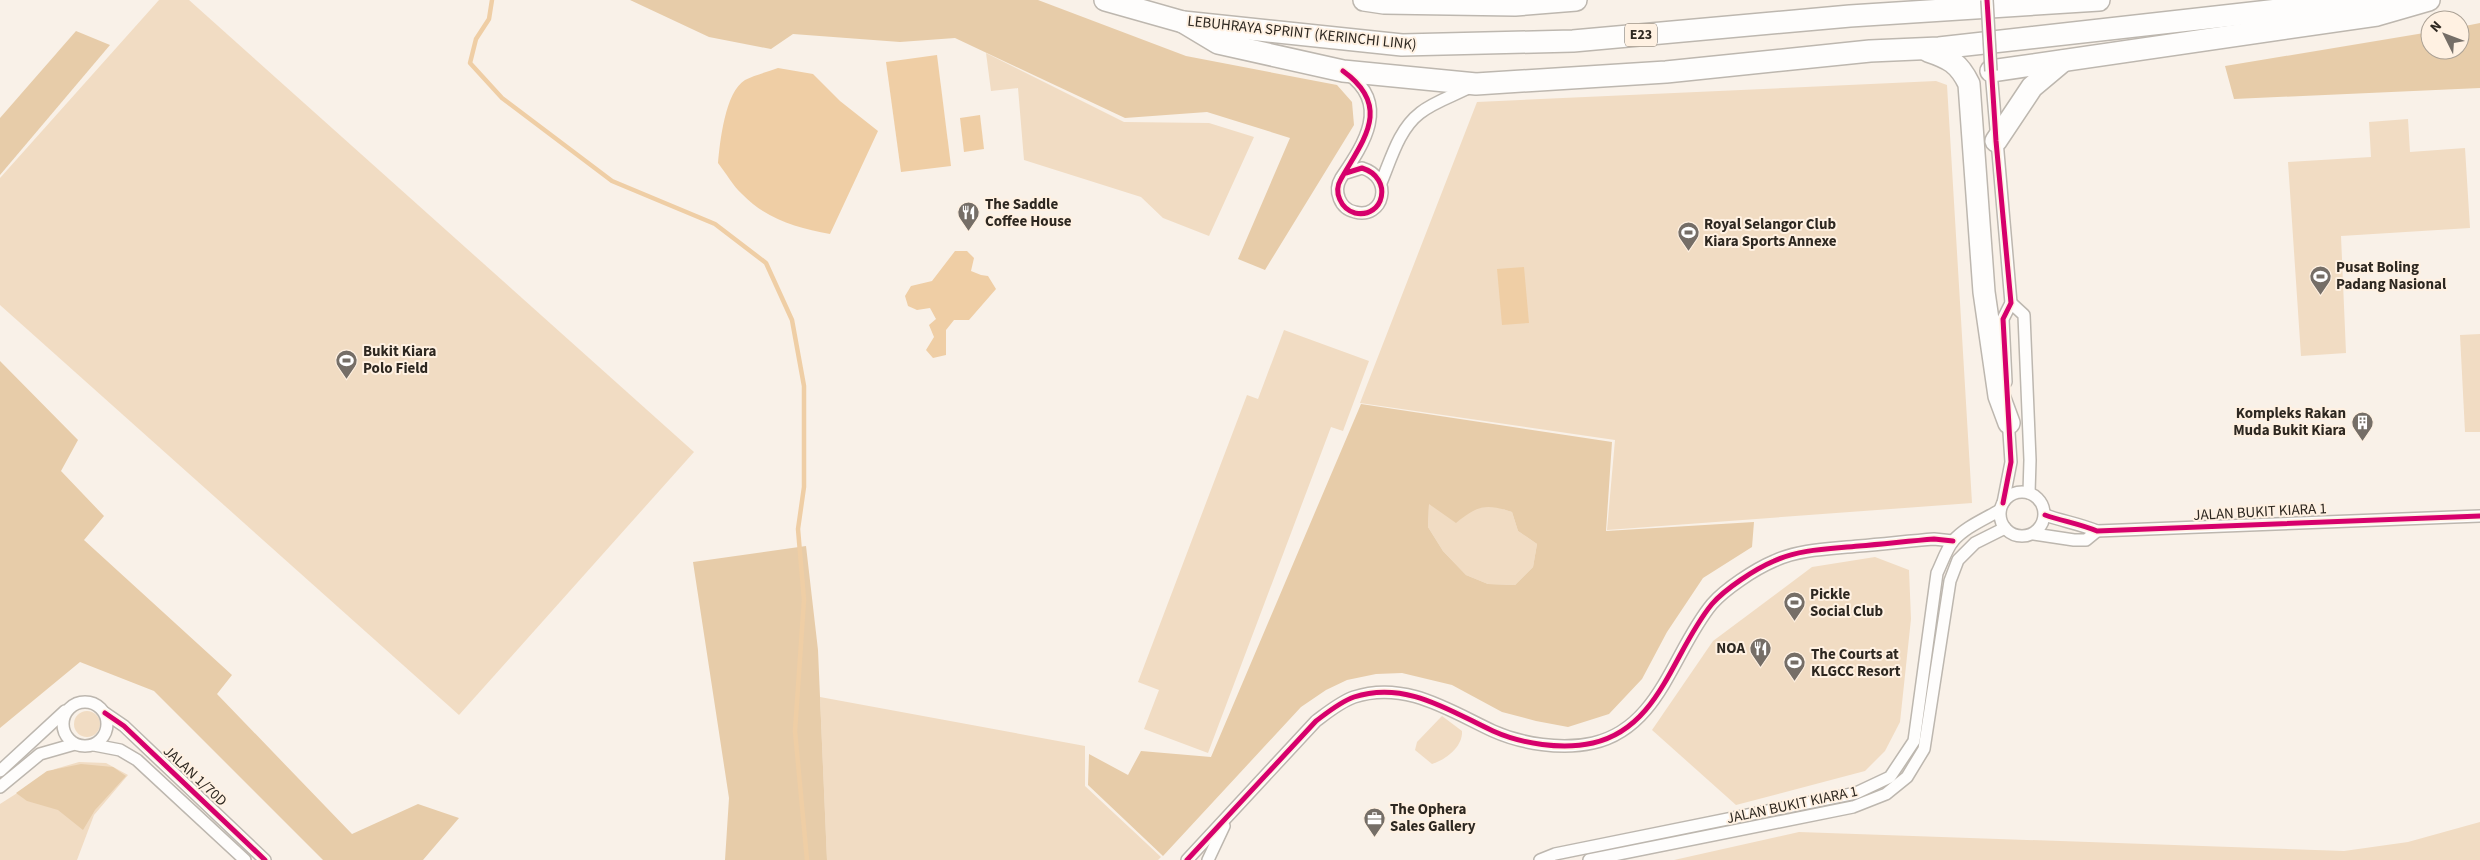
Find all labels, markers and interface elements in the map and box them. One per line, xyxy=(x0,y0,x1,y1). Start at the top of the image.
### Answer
north arrow xyxy=(2420,10,2470,60)
street label: LEBUHRAYA SPRINT (KERINCHI LINK) xyxy=(1186,11,1418,55)
text: N xyxy=(2426,17,2447,37)
road number: E23 xyxy=(1625,24,1657,46)
place label: The Saddle Coffee House xyxy=(985,194,1072,232)
restaurant icon: The Saddle Coffee House xyxy=(957,201,981,232)
place label: Royal Selangor Club Kiara Sports Annexe xyxy=(1704,214,1837,252)
sports icon: Royal Selangor Club Kiara Sports Annexe xyxy=(1676,221,1700,252)
place label: Pusat Boling Padang Nasional xyxy=(2336,257,2447,295)
sports icon: Pusat Boling Padang Nasional xyxy=(2308,264,2332,295)
place label: Bukit Kiara Polo Field xyxy=(363,341,437,379)
sports icon: Bukit Kiara Polo Field xyxy=(335,348,359,379)
place label: Kompleks Rakan Muda Bukit Kiara xyxy=(2233,403,2346,441)
building icon: Kompleks Rakan Muda Bukit Kiara xyxy=(2350,410,2374,441)
street label: JALAN BUKIT KIARA 1 xyxy=(2193,498,2327,526)
place label: Pickle Social Club xyxy=(1810,584,1884,622)
sports icon: Pickle Social Club xyxy=(1782,591,1806,622)
restaurant icon: NOA xyxy=(1749,636,1773,667)
place label: NOA xyxy=(1716,638,1745,659)
place label: The Courts at KLGCC Resort xyxy=(1811,644,1901,682)
sports icon: The Courts at KLGCC Resort xyxy=(1783,651,1807,682)
street label: JALAN 1/70D xyxy=(158,741,232,811)
street label: JALAN BUKIT KIARA 1 xyxy=(1725,781,1859,829)
place label: The Ophera Sales Gallery xyxy=(1390,799,1476,837)
office icon: The Ophera Sales Gallery xyxy=(1362,806,1386,837)

